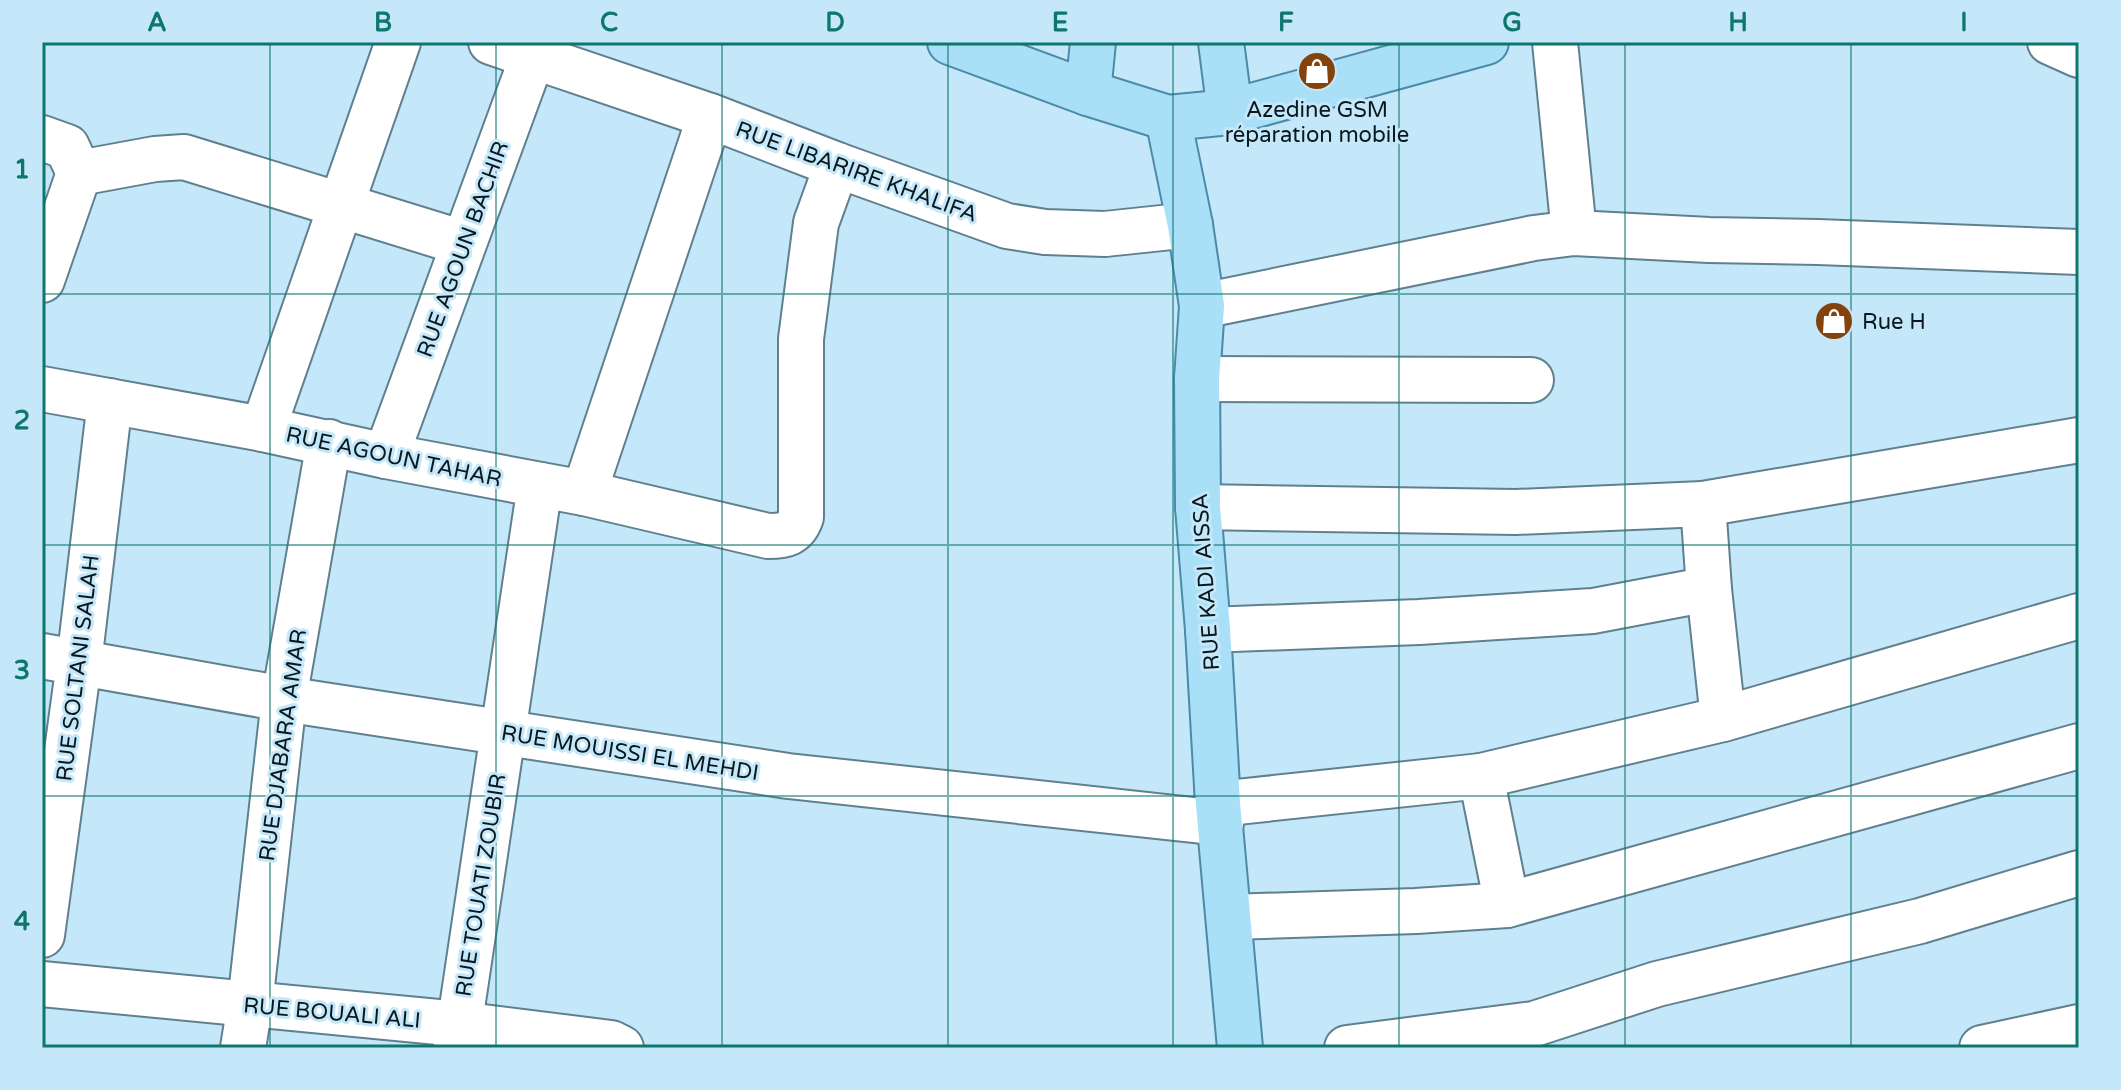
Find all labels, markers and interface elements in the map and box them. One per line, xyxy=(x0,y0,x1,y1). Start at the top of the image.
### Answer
text: A xyxy=(147,7,167,38)
text: B xyxy=(374,7,392,38)
text: C xyxy=(600,7,618,38)
text: D xyxy=(825,7,845,38)
text: E xyxy=(1052,7,1068,38)
text: F xyxy=(1278,7,1294,38)
text: G xyxy=(1502,7,1522,38)
text: H xyxy=(1728,7,1748,38)
text: I xyxy=(1960,7,1968,38)
shop icon: Azedine GSM réparation mobile xyxy=(1296,50,1338,92)
place label: Azedine GSM réparation mobile xyxy=(1225,97,1409,148)
street label: RUE LIBARIRE KHALIFA xyxy=(732,116,981,228)
street label: RUE AGOUN BACHIR xyxy=(412,138,514,361)
text: 1 xyxy=(14,154,30,185)
shop icon: Rue H xyxy=(1813,300,1855,342)
place label: Rue H xyxy=(1862,309,1926,335)
text: 2 xyxy=(14,405,30,436)
street label: RUE AGOUN TAHAR xyxy=(284,421,504,493)
street label: RUE KADI AISSA xyxy=(1187,492,1225,671)
street label: RUE SOLTANI SALAH xyxy=(51,553,105,783)
street label: RUE DJABARA AMAR xyxy=(254,627,312,863)
text: 3 xyxy=(14,655,30,686)
street label: RUE MOUISSI EL MEHDI xyxy=(499,720,760,786)
street label: RUE TOUATI ZOUBIR xyxy=(451,772,511,998)
text: 4 xyxy=(14,906,30,937)
street label: RUE BOUALI ALI xyxy=(242,992,422,1034)

